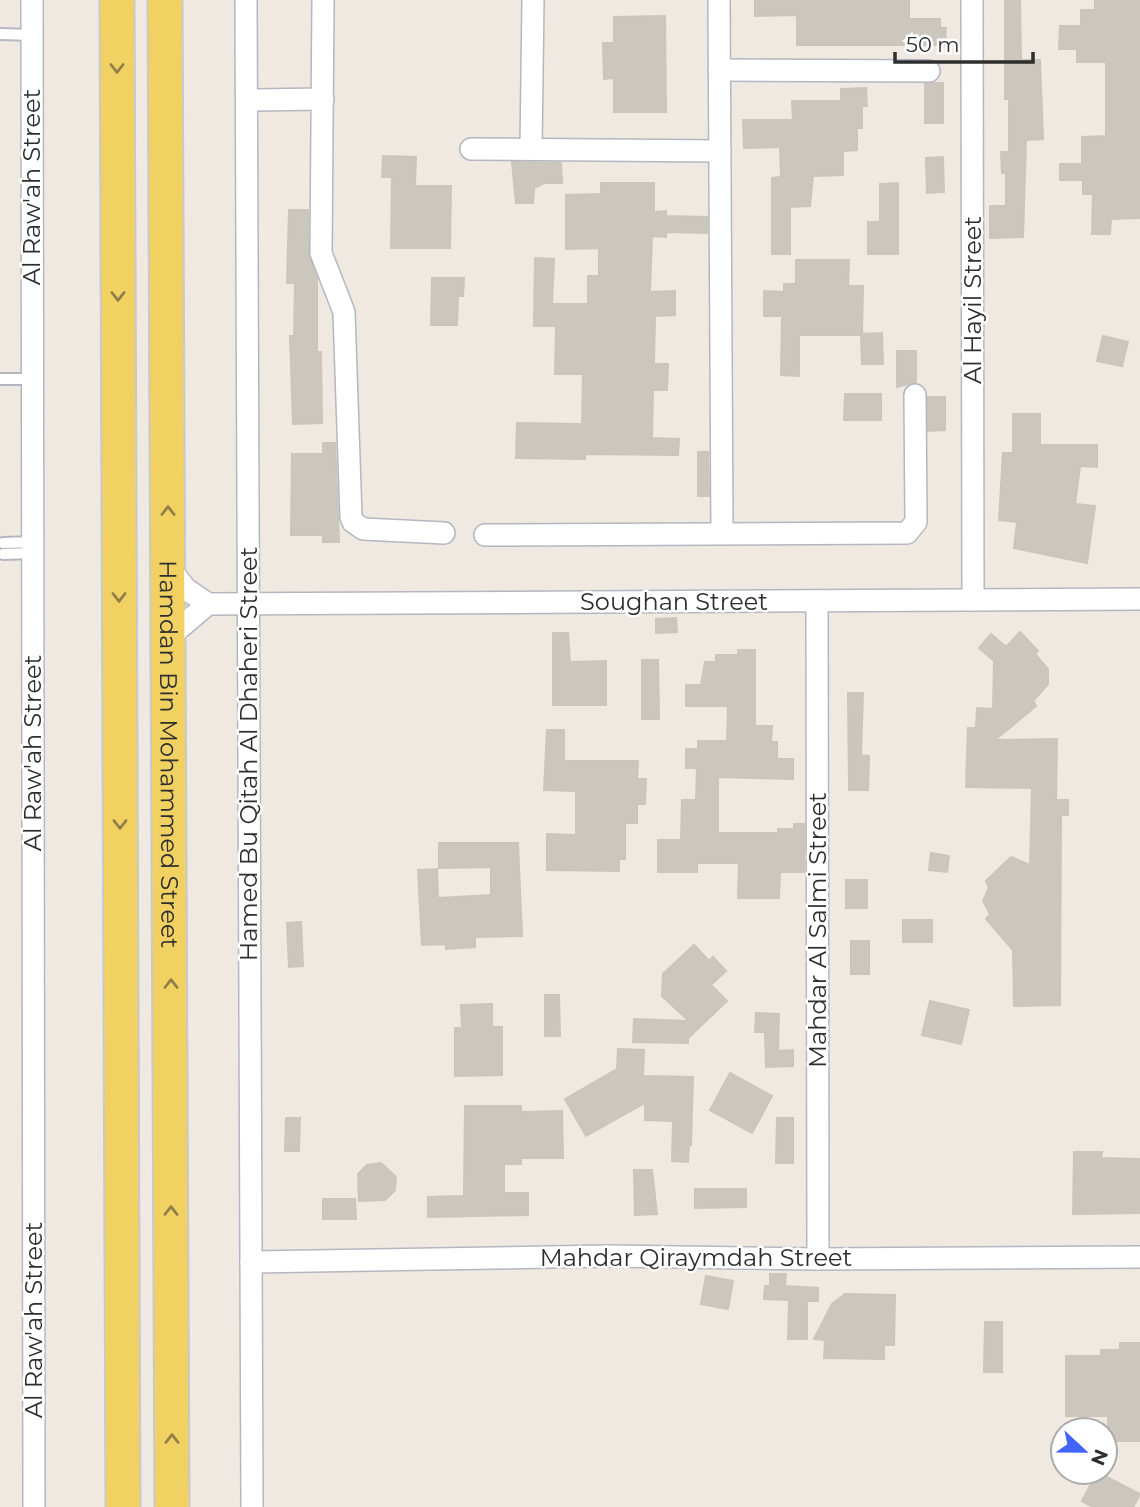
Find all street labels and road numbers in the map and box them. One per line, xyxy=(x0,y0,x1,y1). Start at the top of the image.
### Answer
street label: Al Raw'ah Street xyxy=(17,89,46,285)
street label: Al Hayil Street xyxy=(958,216,987,384)
street label: Hamed Bu Qitah Al Dhaheri Street xyxy=(234,546,263,961)
street label: Hamdan Bin Mohammed Street xyxy=(154,560,184,948)
street label: Soughan Street xyxy=(580,587,768,616)
street label: Al Raw'ah Street xyxy=(18,655,47,851)
street label: Mahdar Al Salmi Street xyxy=(803,792,832,1068)
street label: Al Raw'ah Street xyxy=(19,1222,48,1418)
street label: Mahdar Qiraymdah Street xyxy=(540,1243,853,1272)

